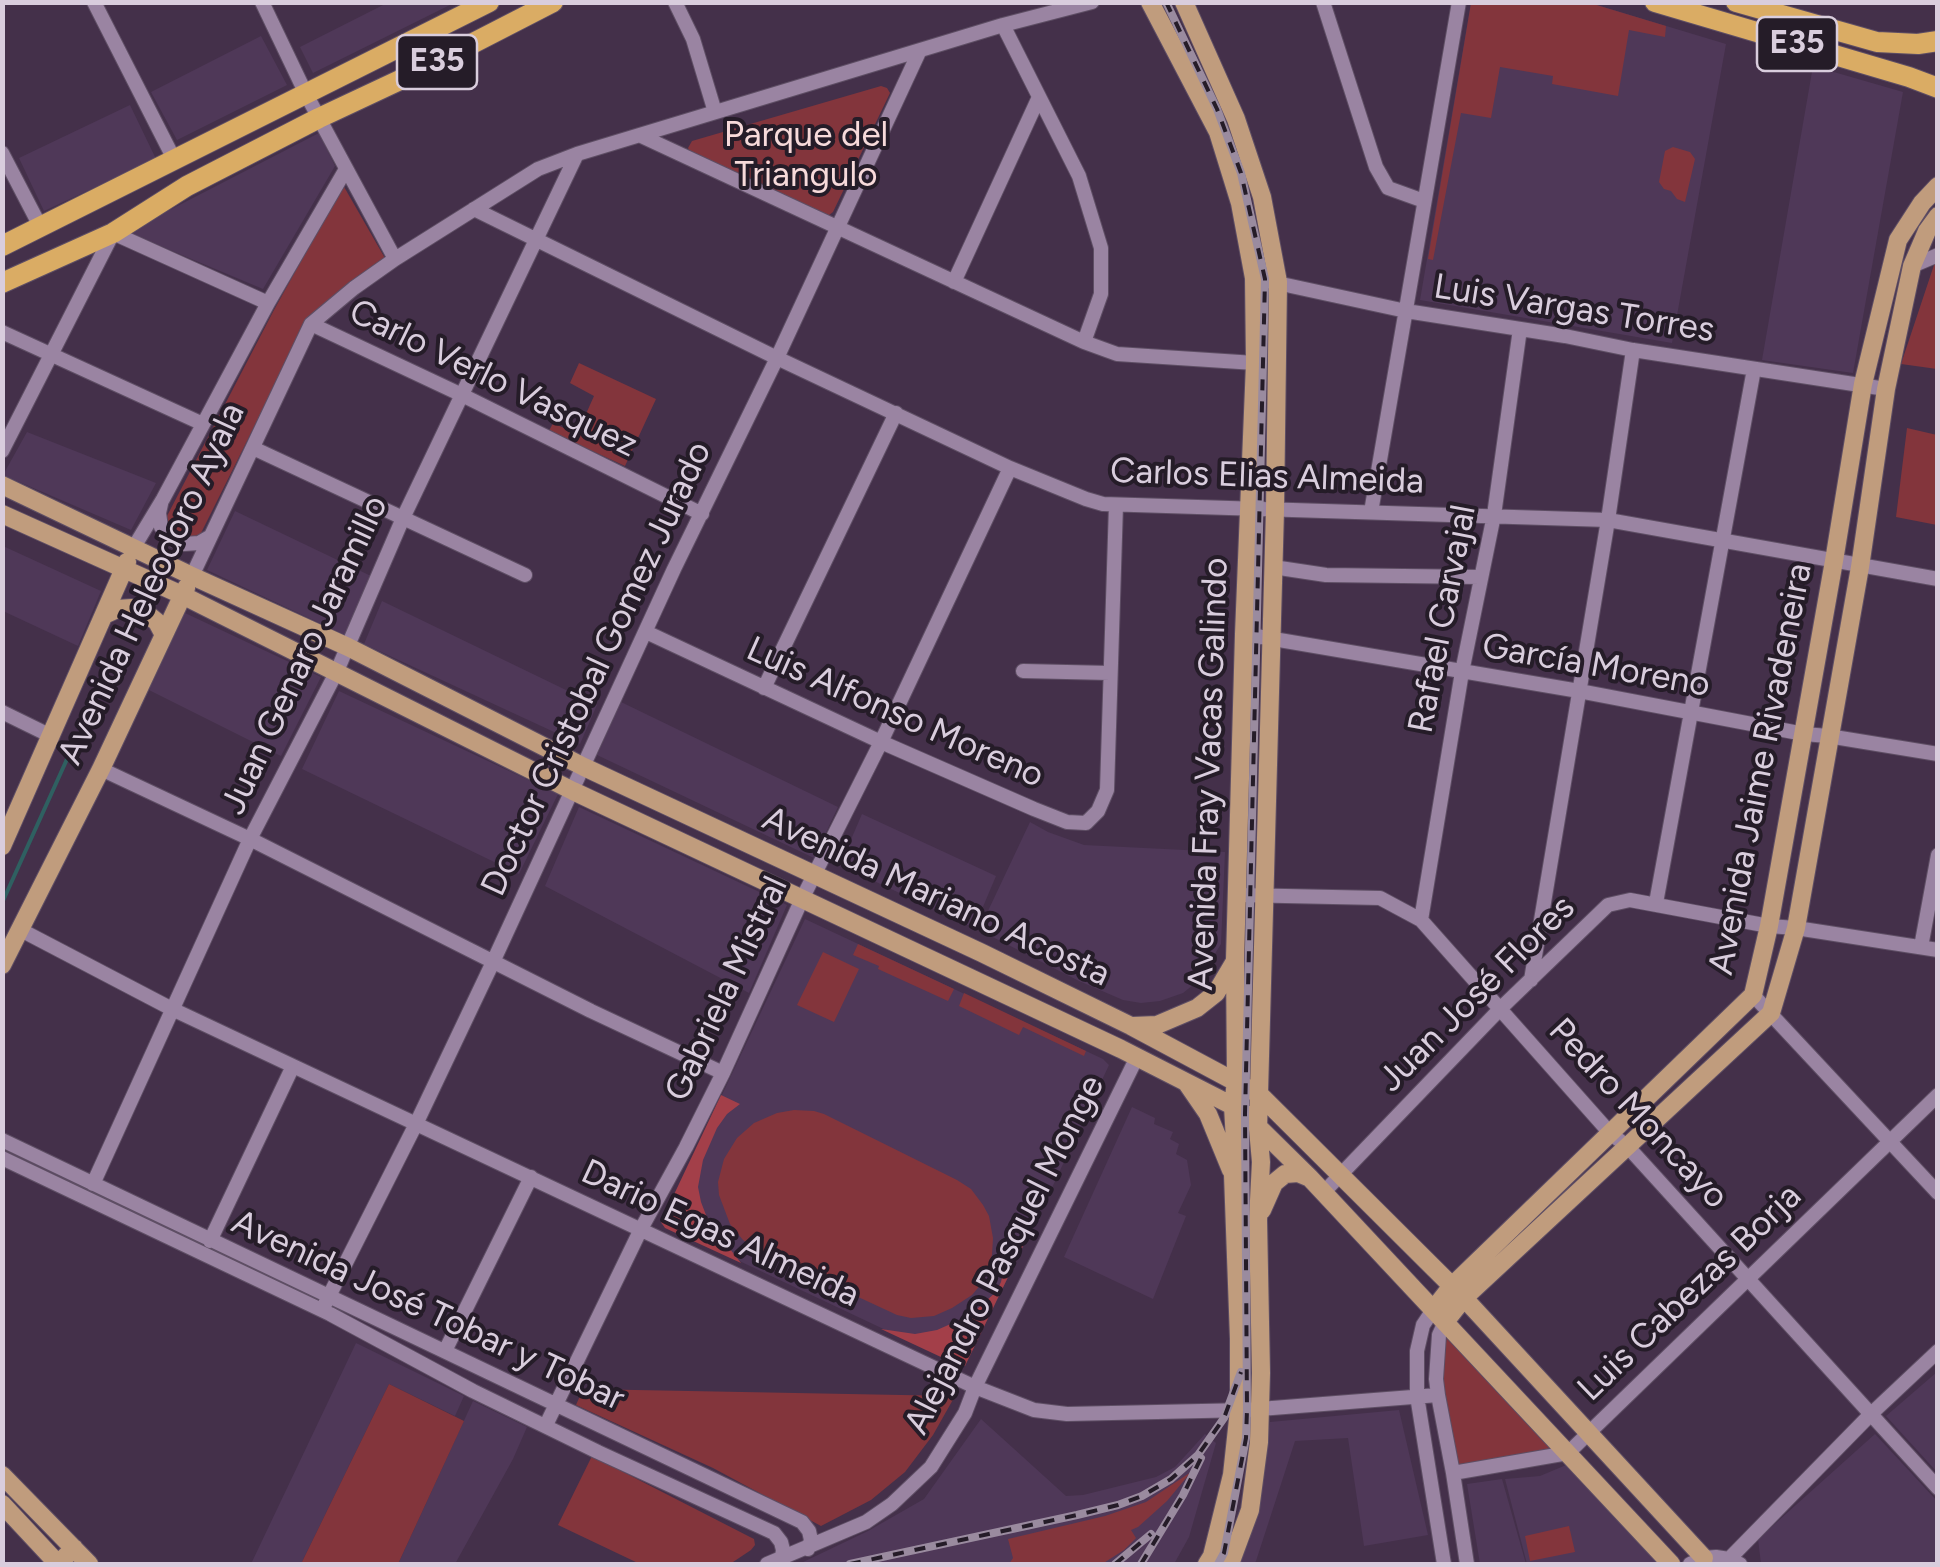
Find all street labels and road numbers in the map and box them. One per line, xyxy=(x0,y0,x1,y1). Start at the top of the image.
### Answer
road number: E35 xyxy=(1757,17,1837,71)
road number: E35 xyxy=(397,35,477,89)
street label: Luis Vargas Torres xyxy=(1431,266,1717,352)
street label: Carlo Verlo Vasquez xyxy=(342,291,644,467)
street label: Avenida Heleodoro Ayala xyxy=(50,397,254,771)
street label: Doctor Cristobal Gomez Jurado xyxy=(473,435,721,903)
street label: Carlos Elias Almeida xyxy=(1109,451,1425,503)
street label: Juan Genaro Jaramillo xyxy=(213,489,397,821)
street label: Rafael Carvajal xyxy=(1400,501,1486,737)
street label: Avenida Fray Vacas Galindo xyxy=(1180,557,1238,991)
street label: Avenida Jaime Rivadeneira xyxy=(1700,560,1822,978)
street label: García Moreno xyxy=(1479,625,1713,707)
street label: Luis Alfonso Moreno xyxy=(740,629,1050,797)
street label: Avenida Mariano Acosta xyxy=(756,798,1116,996)
street label: Gabriela Mistral xyxy=(657,870,797,1108)
street label: Juan José Flores xyxy=(1370,887,1584,1101)
street label: Pedro Moncayo xyxy=(1539,1010,1737,1218)
street label: Alejandro Pasquel Monge xyxy=(896,1069,1114,1441)
street label: Dario Egas Almeida xyxy=(574,1151,866,1317)
street label: Luis Cabezas Borja xyxy=(1570,1176,1810,1410)
street label: Avenida José Tobar y Tobar xyxy=(225,1201,631,1421)

